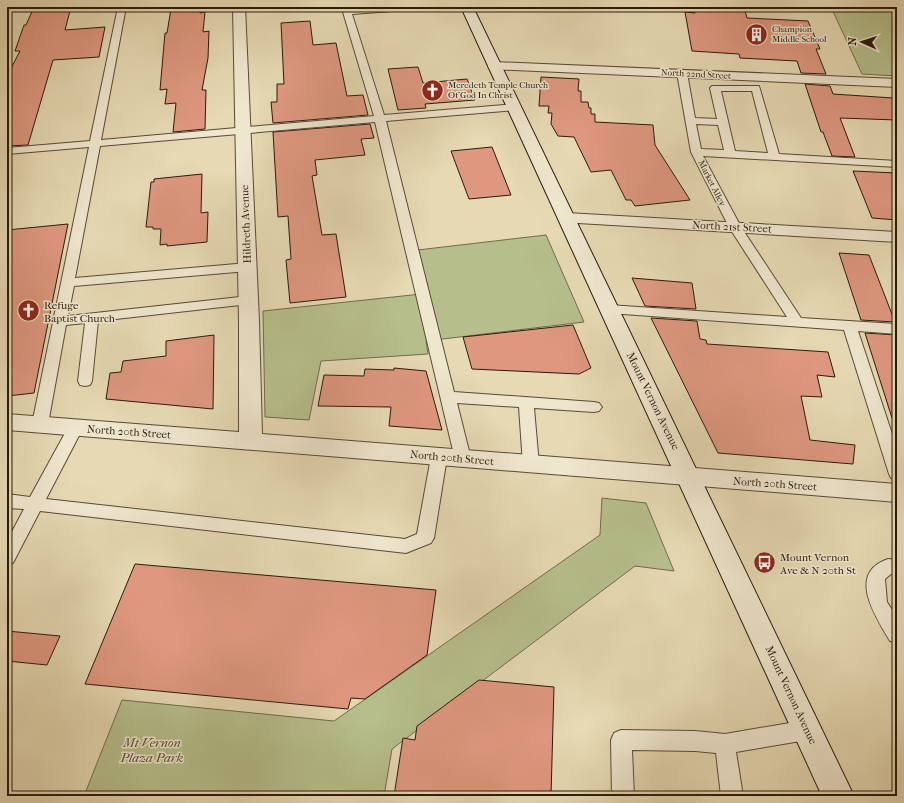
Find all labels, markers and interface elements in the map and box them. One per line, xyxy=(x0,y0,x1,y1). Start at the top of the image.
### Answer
building icon: Champion Middle School xyxy=(744,21,770,47)
north arrow xyxy=(842,22,882,62)
place label: Champion Middle School xyxy=(772,24,827,44)
text: N xyxy=(846,36,859,46)
street label: North 22nd Street xyxy=(661,67,732,81)
church icon: Meredeth Temple Church Of God In Christ xyxy=(419,77,445,103)
place label: Meredeth Temple Church Of God In Christ xyxy=(448,80,548,100)
street label: Market Alley xyxy=(696,158,728,209)
street label: Hildreth Avenue xyxy=(238,184,254,264)
street label: North 21st Street xyxy=(692,218,772,236)
church icon: Refuge Baptist Church xyxy=(16,298,42,324)
place label: Refuge Baptist Church xyxy=(44,299,116,325)
street label: Mount Vernon Avenue xyxy=(624,350,683,452)
street label: North 20th Street xyxy=(87,423,171,441)
street label: North 20th Street xyxy=(410,448,495,468)
street label: North 20th Street xyxy=(733,475,817,493)
bus stop icon: Mount Vernon Ave & N 20th St xyxy=(751,550,777,576)
place label: Mount Vernon Ave & N 20th St xyxy=(779,551,856,577)
street label: Mount Vernon Avenue xyxy=(763,644,820,747)
park label: Mt Vernon Plaza Park xyxy=(120,735,184,765)

